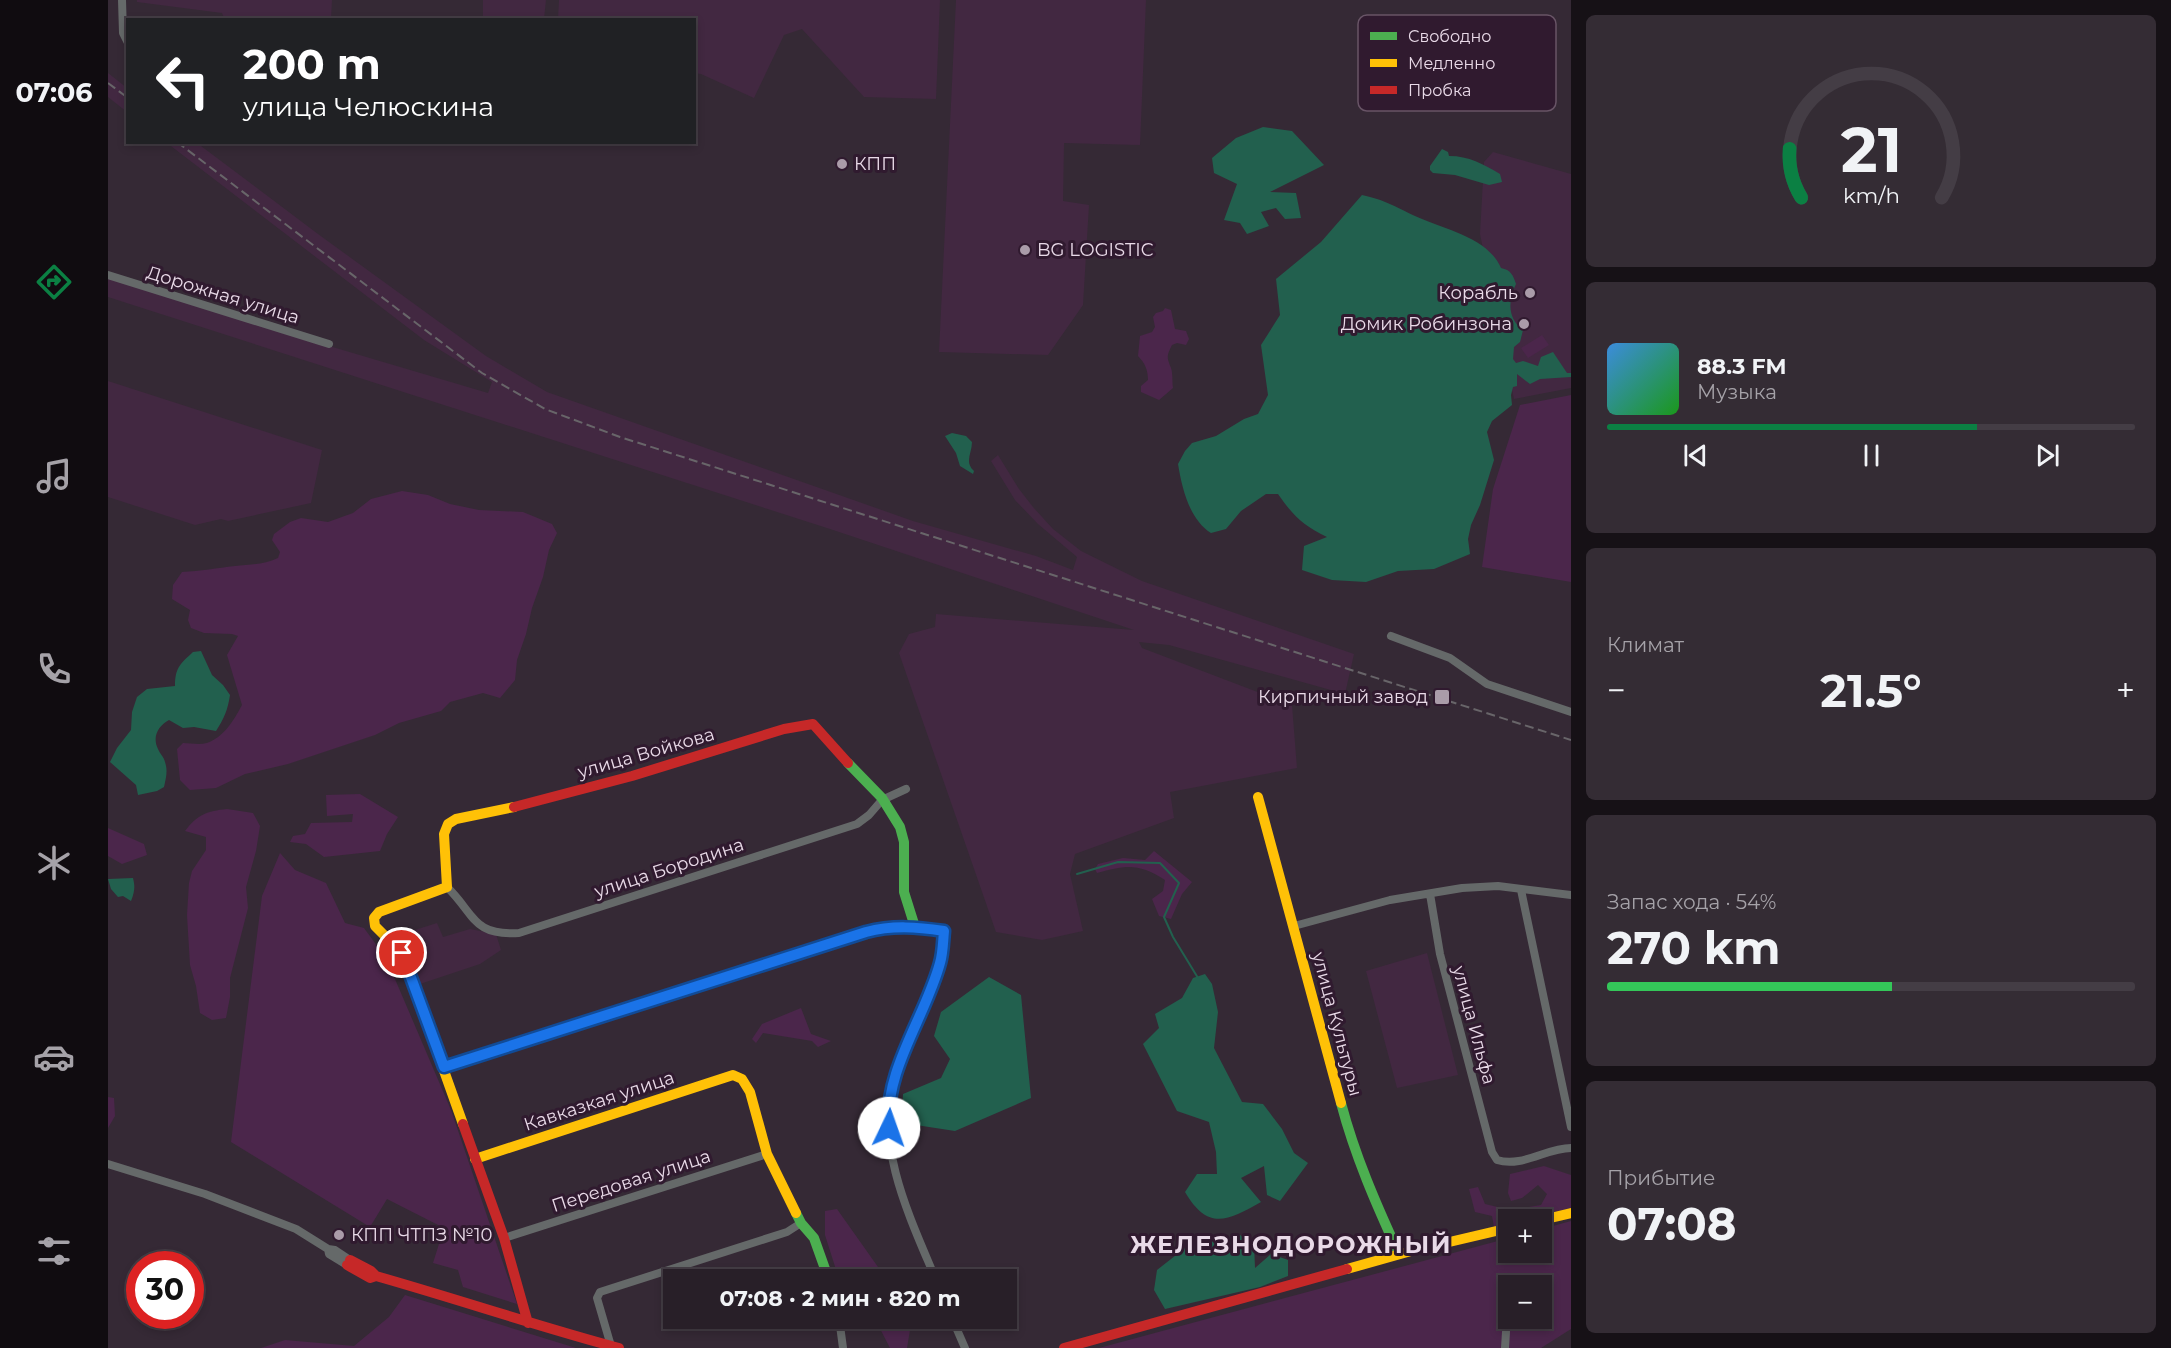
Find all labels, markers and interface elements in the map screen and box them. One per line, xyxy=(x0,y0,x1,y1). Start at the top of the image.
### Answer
legend xyxy=(1358,15,1556,111)
text: Свободно xyxy=(1408,27,1491,46)
text: 200 m xyxy=(243,38,381,90)
icon: left xyxy=(144,42,222,120)
text: Медленно xyxy=(1408,54,1495,73)
text: 07:06 xyxy=(15,76,93,109)
text: Пробка xyxy=(1408,81,1471,100)
text: улица Челюскина xyxy=(243,90,494,123)
text: 21 xyxy=(1840,112,1902,188)
place label: КПП xyxy=(854,153,896,175)
marker: КПП xyxy=(835,157,849,171)
text: km/h xyxy=(1842,182,1900,208)
place label: BG LOGISTIC xyxy=(1037,239,1154,261)
marker: BG LOGISTIC xyxy=(1018,243,1032,257)
icon: directions xyxy=(33,261,75,303)
street label: Дорожная улица xyxy=(144,261,302,329)
place label: Корабль xyxy=(1438,282,1518,304)
marker: Корабль xyxy=(1523,286,1537,300)
place label: Домик Робинзона xyxy=(1341,313,1512,335)
marker: Домик Робинзона xyxy=(1517,317,1531,331)
text: 88.3 FM xyxy=(1697,353,1787,380)
text: Музыка xyxy=(1697,380,1777,404)
icon: previous xyxy=(1679,439,1712,472)
icon: pause xyxy=(1855,439,1888,472)
icon: next xyxy=(2031,439,2064,472)
icon: music xyxy=(33,455,75,497)
text: Климат xyxy=(1607,633,1684,657)
icon: phone xyxy=(33,648,75,690)
text: 21.5° xyxy=(1820,663,1922,718)
text: − xyxy=(1607,670,1626,710)
text: + xyxy=(2116,670,2135,710)
place label: Кирпичный завод xyxy=(1258,686,1428,708)
marker: Кирпичный завод xyxy=(1433,688,1451,706)
street label: улица Войкова xyxy=(574,723,717,783)
street label: улица Бородина xyxy=(591,833,747,903)
icon: climate xyxy=(33,842,75,884)
text: Запас хода · 54% xyxy=(1607,890,1776,914)
text: 270 km xyxy=(1607,920,1780,975)
pin xyxy=(376,927,427,978)
icon: arrive xyxy=(385,936,418,969)
street label: улица Культуры xyxy=(1307,949,1367,1098)
street label: улица Ильфа xyxy=(1447,962,1500,1087)
icon: car xyxy=(33,1036,75,1078)
street label: Кавказкая улица xyxy=(521,1066,677,1136)
position arrow xyxy=(857,1096,921,1160)
street label: Передовая улица xyxy=(549,1145,713,1217)
text: Прибытие xyxy=(1607,1166,1715,1190)
text: 07:08 xyxy=(1607,1196,1736,1251)
map controls xyxy=(1498,1209,1552,1329)
button: + xyxy=(1498,1209,1552,1263)
place label: КПП ЧТПЗ №10 xyxy=(351,1224,492,1246)
marker: КПП ЧТПЗ №10 xyxy=(332,1228,346,1242)
icon: filters xyxy=(33,1230,75,1272)
district label: ЖЕЛЕЗНОДОРОЖНЫЙ xyxy=(1130,1230,1452,1259)
speed limit sign: 30 xyxy=(126,1251,204,1329)
button: − xyxy=(1498,1275,1552,1329)
text: 07:08 · 2 мин · 820 m xyxy=(719,1285,961,1312)

